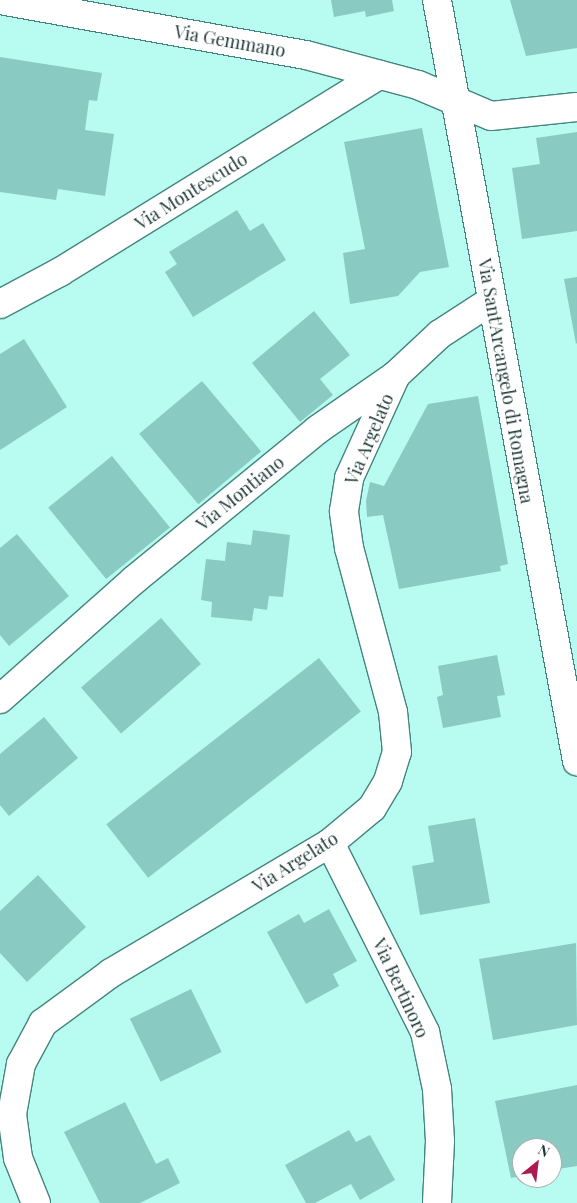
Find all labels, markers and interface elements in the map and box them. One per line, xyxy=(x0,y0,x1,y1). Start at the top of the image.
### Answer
street label: Via Gemmano xyxy=(173,21,287,61)
street label: Via Montescudo xyxy=(131,148,251,234)
street label: Via Sant'Arcangelo di Romagna xyxy=(474,257,538,505)
street label: Via Argelato xyxy=(340,390,398,488)
street label: Via Montiano xyxy=(192,451,288,535)
street label: Via Argelato xyxy=(248,827,342,897)
street label: Via Bertinoro xyxy=(368,935,434,1041)
north arrow xyxy=(512,1138,562,1188)
text: N xyxy=(535,1140,553,1161)

